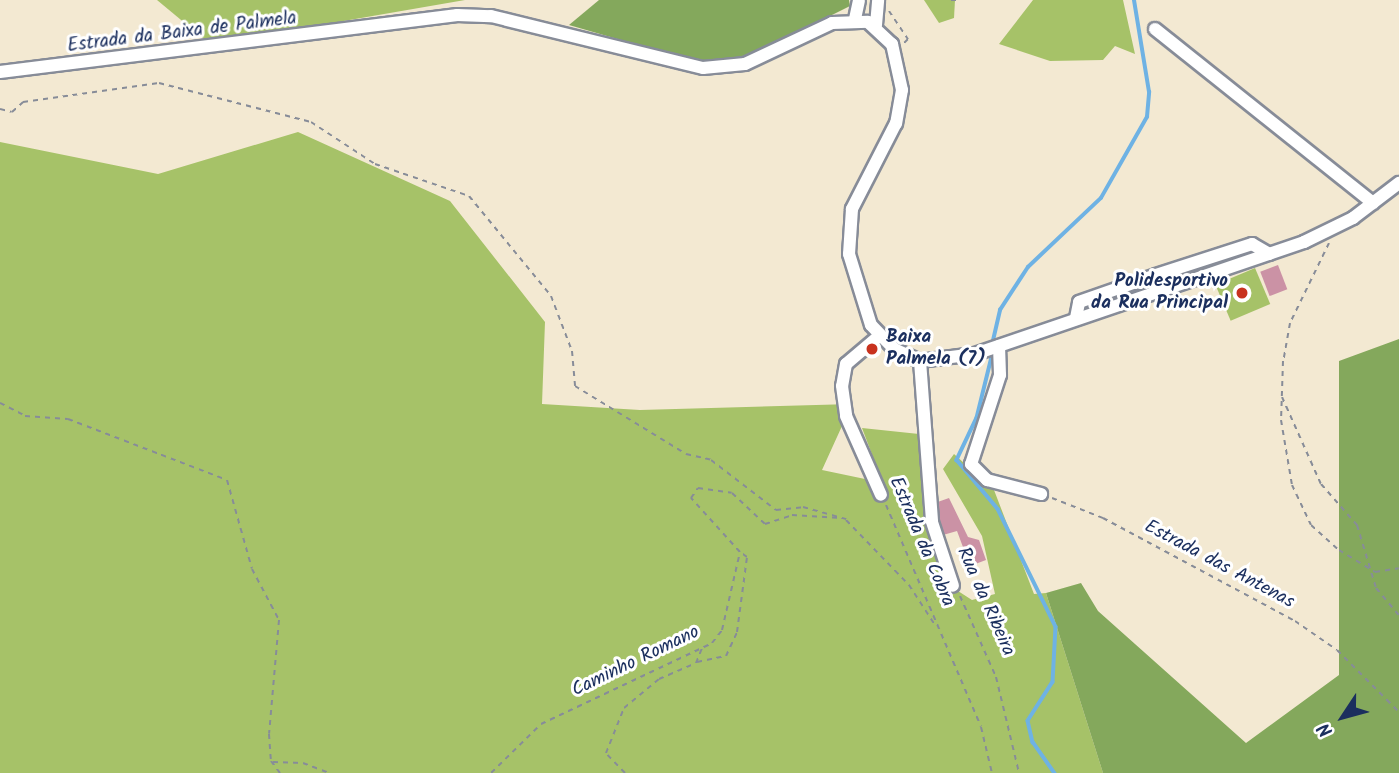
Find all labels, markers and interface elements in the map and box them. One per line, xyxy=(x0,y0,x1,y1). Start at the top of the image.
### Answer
street label: Estrada da Baixa de Palmela xyxy=(66,8,298,58)
place label: Polidesportivo da Rua Principal xyxy=(1091,271,1228,315)
marker: Polidesportivo da Rua Principal xyxy=(1234,285,1250,301)
place label: Baixa Palmela (7) xyxy=(886,327,986,371)
marker: Baixa Palmela (7) xyxy=(864,341,880,357)
street label: Estrada da Cobra xyxy=(883,474,959,610)
street label: Estrada das Antenas xyxy=(1140,516,1298,614)
street label: Rua da Ribeira xyxy=(951,544,1019,660)
street label: Caminho Romano xyxy=(569,621,703,703)
north arrow xyxy=(1308,682,1378,752)
text: N xyxy=(1310,716,1342,743)

